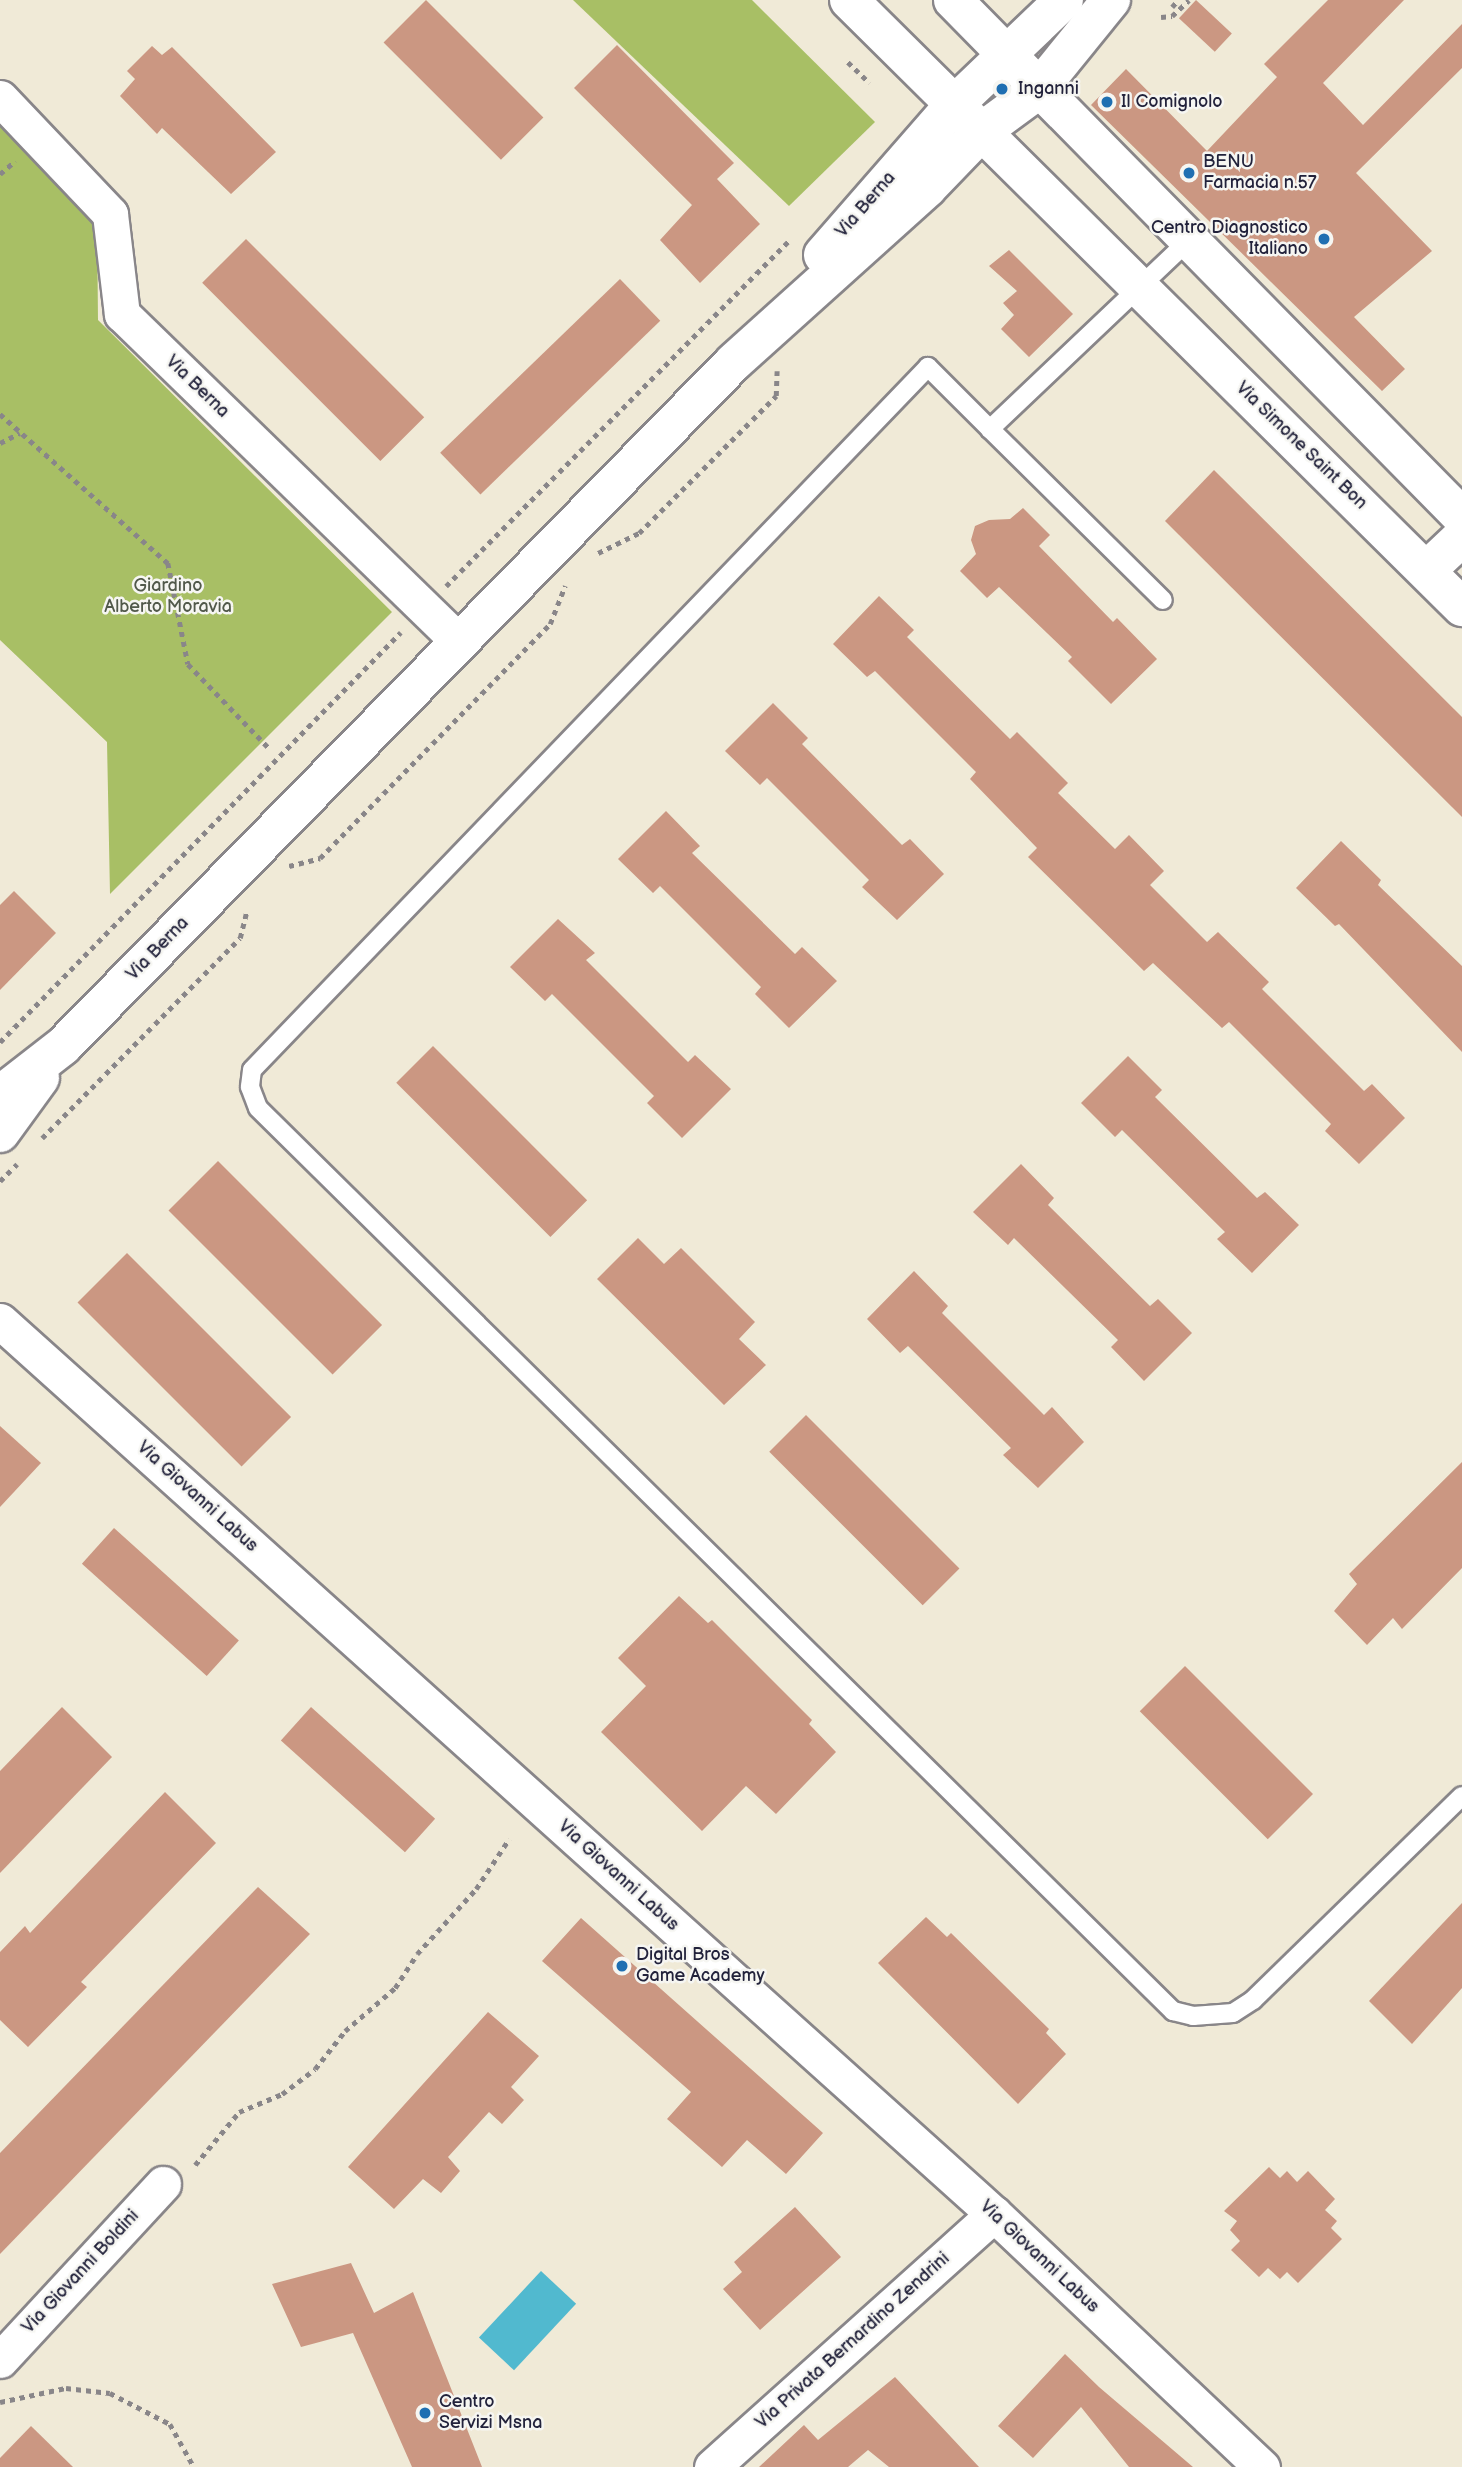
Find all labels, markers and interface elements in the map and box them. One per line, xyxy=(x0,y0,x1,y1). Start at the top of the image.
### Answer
place label: Inganni xyxy=(1018,78,1079,100)
marker: Inganni xyxy=(992,79,1012,99)
place label: Il Comignolo xyxy=(1121,91,1222,113)
marker: Il Comignolo xyxy=(1099,94,1115,110)
place label: BENU Farmacia n.57 xyxy=(1203,152,1317,194)
marker: BENU Farmacia n.57 xyxy=(1181,165,1197,181)
street label: Via Berna xyxy=(832,168,900,242)
place label: Centro Diagnostico Italiano xyxy=(1151,218,1308,260)
marker: Centro Diagnostico Italiano xyxy=(1314,229,1334,249)
street label: Via Berna xyxy=(161,351,233,423)
street label: Via Simone Saint Bon xyxy=(1231,378,1371,514)
park label: Giardino Alberto Moravia xyxy=(104,576,232,618)
street label: Via Berna xyxy=(122,913,194,985)
street label: Via Giovanni Labus xyxy=(132,1437,262,1557)
street label: Via Giovanni Labus xyxy=(553,1816,683,1936)
place label: Digital Bros Game Academy xyxy=(636,1945,765,1988)
marker: Digital Bros Game Academy xyxy=(614,1958,630,1974)
street label: Via Giovanni Labus xyxy=(975,2196,1103,2318)
street label: Via Giovanni Boldini xyxy=(18,2206,144,2338)
street label: Via Privata Bernardino Zendrini xyxy=(752,2248,954,2434)
place label: Centro Servizi Msna xyxy=(439,2392,542,2434)
marker: Centro Servizi Msna xyxy=(417,2405,433,2421)

